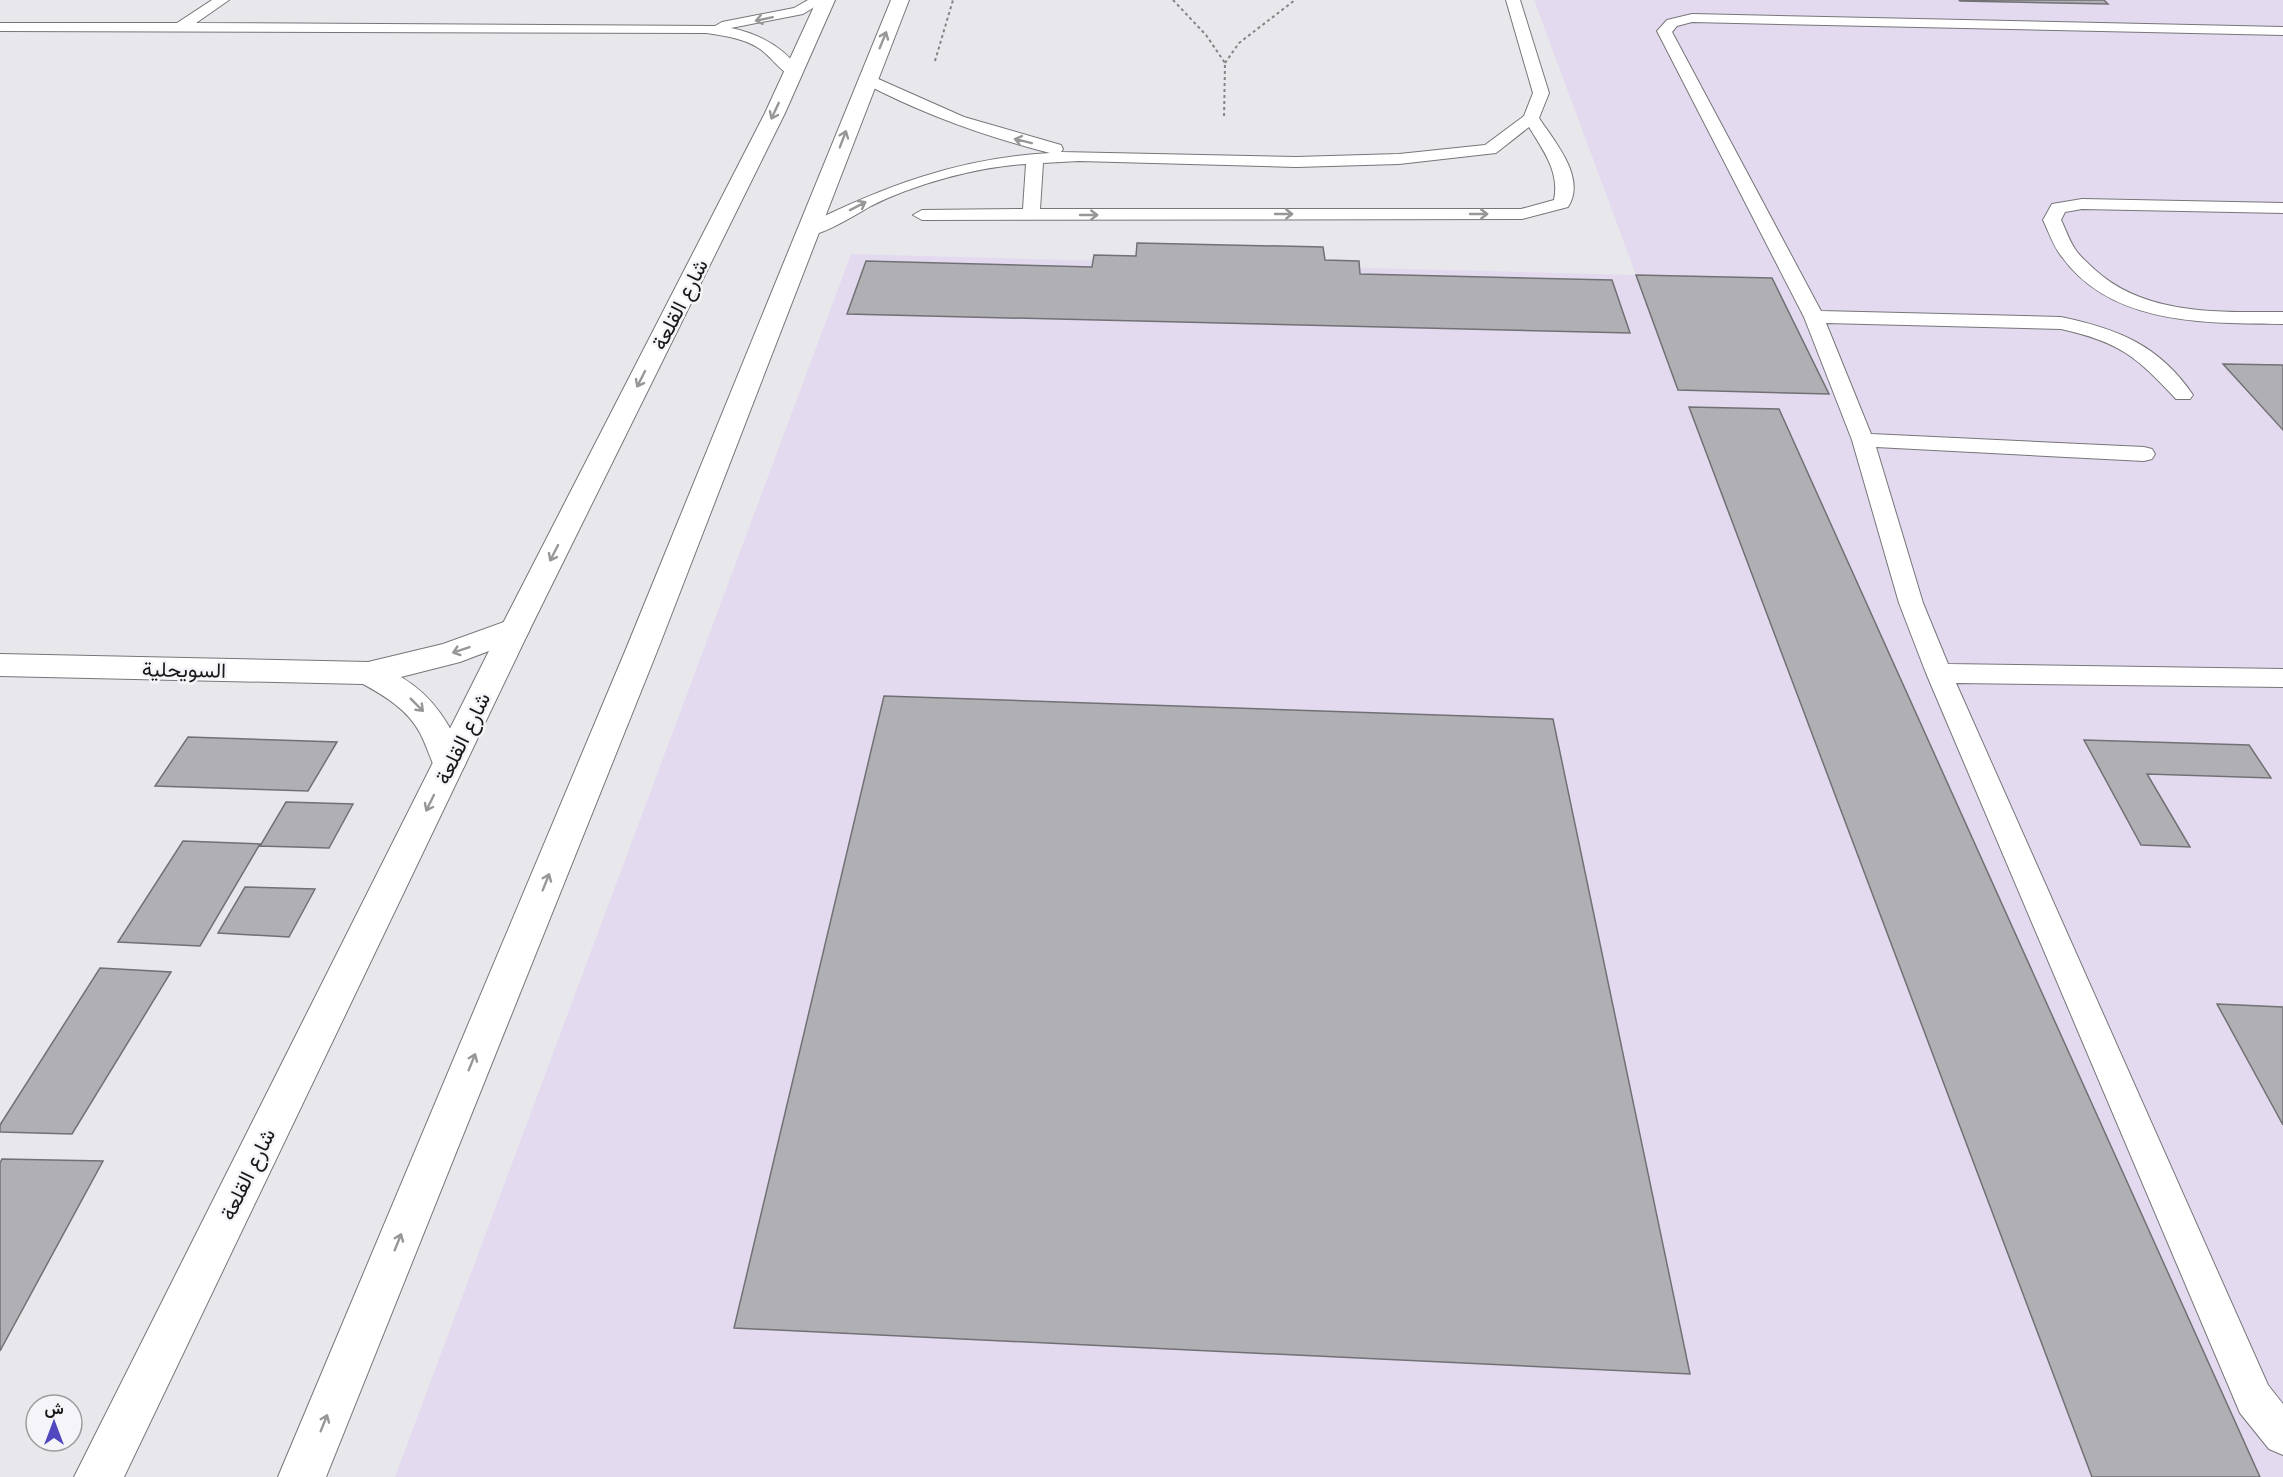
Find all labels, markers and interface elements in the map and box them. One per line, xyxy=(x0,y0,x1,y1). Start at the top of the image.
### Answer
one-way arrow xyxy=(755,13,774,25)
one-way arrow xyxy=(878,31,889,49)
one-way arrow xyxy=(769,101,781,119)
one-way arrow xyxy=(838,130,849,149)
one-way arrow xyxy=(1013,135,1032,147)
one-way arrow xyxy=(849,200,867,211)
one-way arrow xyxy=(1274,208,1294,220)
one-way arrow xyxy=(1469,208,1489,220)
one-way arrow xyxy=(1079,209,1099,221)
street label: شارع القلعة xyxy=(644,254,715,355)
one-way arrow xyxy=(635,369,646,387)
one-way arrow xyxy=(547,544,559,562)
one-way arrow xyxy=(452,645,471,656)
street label: السويحلية xyxy=(142,654,226,684)
street label: شارع القلعة xyxy=(428,688,497,789)
one-way arrow xyxy=(409,697,424,712)
one-way arrow xyxy=(423,794,435,812)
one-way arrow xyxy=(541,873,552,891)
one-way arrow xyxy=(467,1053,478,1072)
street label: شارع القلعة xyxy=(213,1124,282,1225)
one-way arrow xyxy=(393,1234,404,1252)
north arrow xyxy=(24,1393,84,1453)
text: ش xyxy=(44,1397,64,1419)
one-way arrow xyxy=(319,1414,330,1433)

